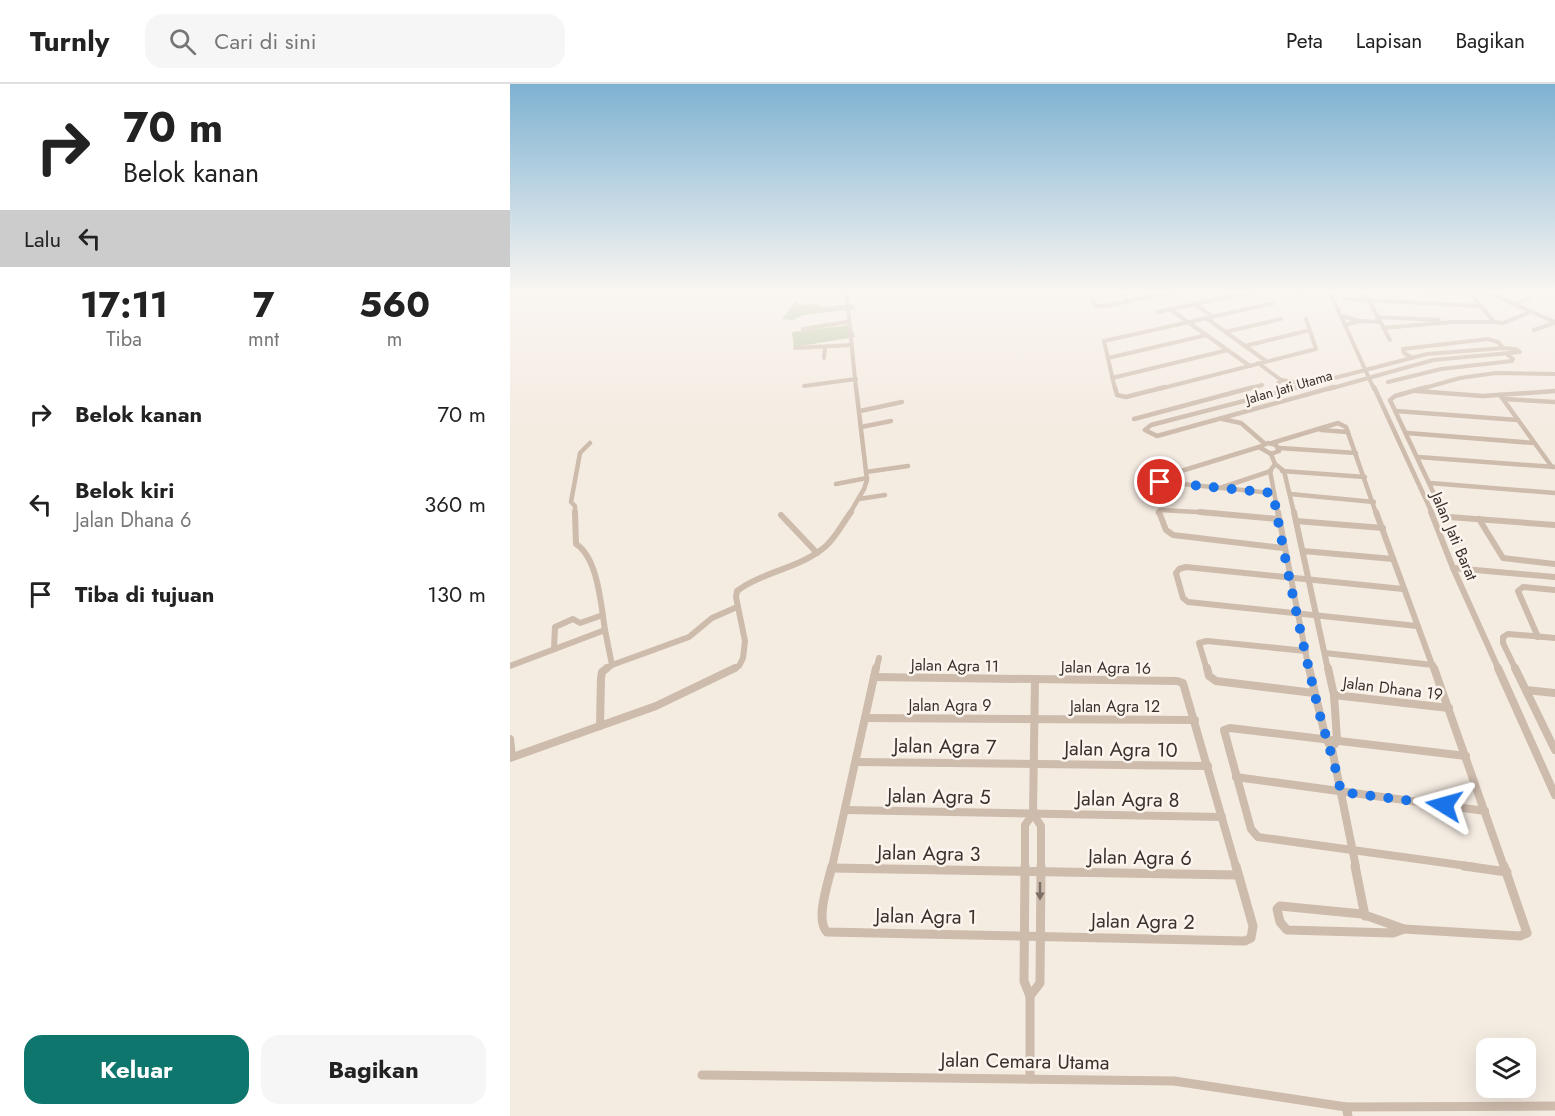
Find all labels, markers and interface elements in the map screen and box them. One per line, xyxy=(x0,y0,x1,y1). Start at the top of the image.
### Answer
search box xyxy=(145,14,565,68)
text: Turnly xyxy=(30,21,109,62)
icon: search xyxy=(166,25,199,58)
text: Cari di sini xyxy=(214,25,317,57)
text: Peta xyxy=(1286,26,1323,56)
text: Lapisan xyxy=(1356,26,1422,56)
text: Bagikan xyxy=(1455,26,1525,56)
text: 70 m xyxy=(123,97,223,158)
icon: right xyxy=(24,108,102,186)
text: Belok kanan xyxy=(123,153,259,192)
icon: left xyxy=(73,222,106,255)
text: Lalu xyxy=(24,223,61,255)
text: 17:11 xyxy=(80,278,168,330)
text: 7 xyxy=(253,278,274,330)
text: 560 xyxy=(359,278,430,330)
text: Tiba xyxy=(106,325,142,354)
text: mnt xyxy=(248,325,279,354)
text: m xyxy=(387,325,402,354)
street label: Jalan Jati Utama xyxy=(1241,365,1335,409)
icon: right xyxy=(24,398,57,431)
text: Belok kanan xyxy=(75,398,202,430)
text: 70 m xyxy=(437,398,486,430)
pin xyxy=(1134,456,1185,507)
icon: arrive xyxy=(1143,465,1176,498)
text: Belok kiri xyxy=(75,474,174,506)
street label: Jalan Jati Barat xyxy=(1425,487,1484,584)
icon: left xyxy=(24,488,57,521)
text: 360 m xyxy=(424,488,486,520)
text: Jalan Dhana 6 xyxy=(75,506,192,535)
icon: arrive xyxy=(24,578,57,611)
text: Tiba di tujuan xyxy=(75,578,214,610)
text: 130 m xyxy=(427,578,486,610)
street label: Jalan Agra 11 xyxy=(909,653,999,678)
street label: Jalan Agra 16 xyxy=(1059,655,1151,680)
street label: Jalan Dhana 19 xyxy=(1340,671,1444,706)
street label: Jalan Agra 9 xyxy=(907,694,992,717)
street label: Jalan Agra 12 xyxy=(1068,695,1160,718)
street label: Jalan Agra 7 xyxy=(890,731,997,762)
street label: Jalan Agra 10 xyxy=(1061,734,1178,765)
position arrow xyxy=(1412,773,1476,837)
street label: Jalan Agra 5 xyxy=(884,781,991,812)
street label: Jalan Agra 8 xyxy=(1073,784,1180,815)
street label: Jalan Agra 3 xyxy=(874,838,981,869)
street label: Jalan Agra 6 xyxy=(1085,842,1192,873)
one-way arrow xyxy=(1036,881,1045,900)
street label: Jalan Agra 1 xyxy=(872,901,977,932)
street label: Jalan Agra 2 xyxy=(1088,906,1195,937)
button: Keluar xyxy=(24,1035,249,1104)
button: Bagikan xyxy=(261,1035,486,1104)
map controls xyxy=(1476,1038,1536,1098)
button: layers xyxy=(1476,1038,1536,1098)
street label: Jalan Cemara Utama xyxy=(937,1045,1110,1077)

